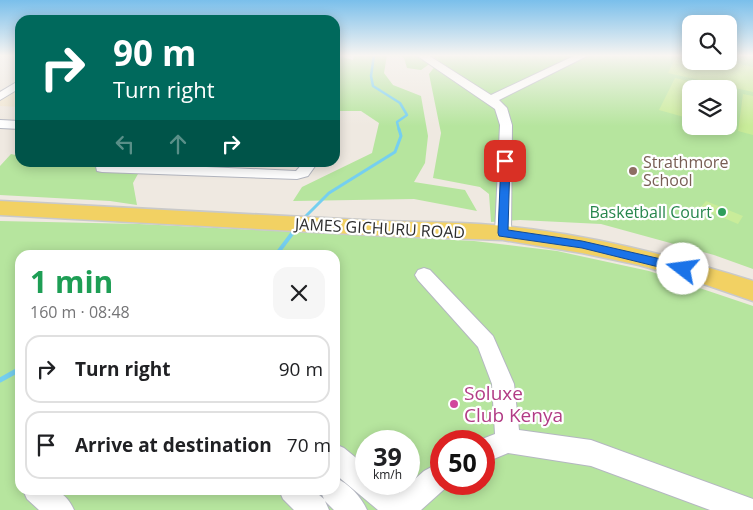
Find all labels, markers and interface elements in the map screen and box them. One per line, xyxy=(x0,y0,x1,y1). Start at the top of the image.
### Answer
map controls xyxy=(682,15,737,135)
button: search xyxy=(682,15,737,70)
text: 90 m xyxy=(113,29,196,76)
icon: right xyxy=(30,35,95,100)
text: Turn right xyxy=(113,74,215,104)
button: layers xyxy=(682,80,737,135)
icon: left xyxy=(111,130,139,158)
icon: ahead xyxy=(164,130,192,158)
icon: right xyxy=(217,130,245,158)
pin xyxy=(484,140,526,182)
icon: arrive xyxy=(491,147,519,175)
place label: Strathmore School xyxy=(643,151,728,191)
marker: Strathmore School xyxy=(627,165,639,177)
place label: Basketball Court xyxy=(589,201,712,223)
marker: Basketball Court xyxy=(716,206,728,218)
street label: JAMES GICHURU ROAD xyxy=(293,212,465,243)
position arrow xyxy=(656,242,708,294)
text: 1 min xyxy=(30,261,113,302)
button: close xyxy=(273,267,325,319)
text: 160 m · 08:48 xyxy=(30,301,130,323)
icon: right xyxy=(32,355,60,383)
text: Turn right xyxy=(75,356,170,382)
text: 90 m xyxy=(279,356,323,382)
place label: Soluxe Club Kenya xyxy=(464,380,563,428)
marker: Soluxe Club Kenya xyxy=(448,398,460,410)
speed limit sign: 50 xyxy=(430,430,495,495)
icon: arrive xyxy=(32,431,60,459)
text: Arrive at destination xyxy=(75,432,272,458)
text: 70 m xyxy=(287,432,331,458)
text: 39 xyxy=(373,439,402,473)
text: km/h xyxy=(373,466,402,483)

